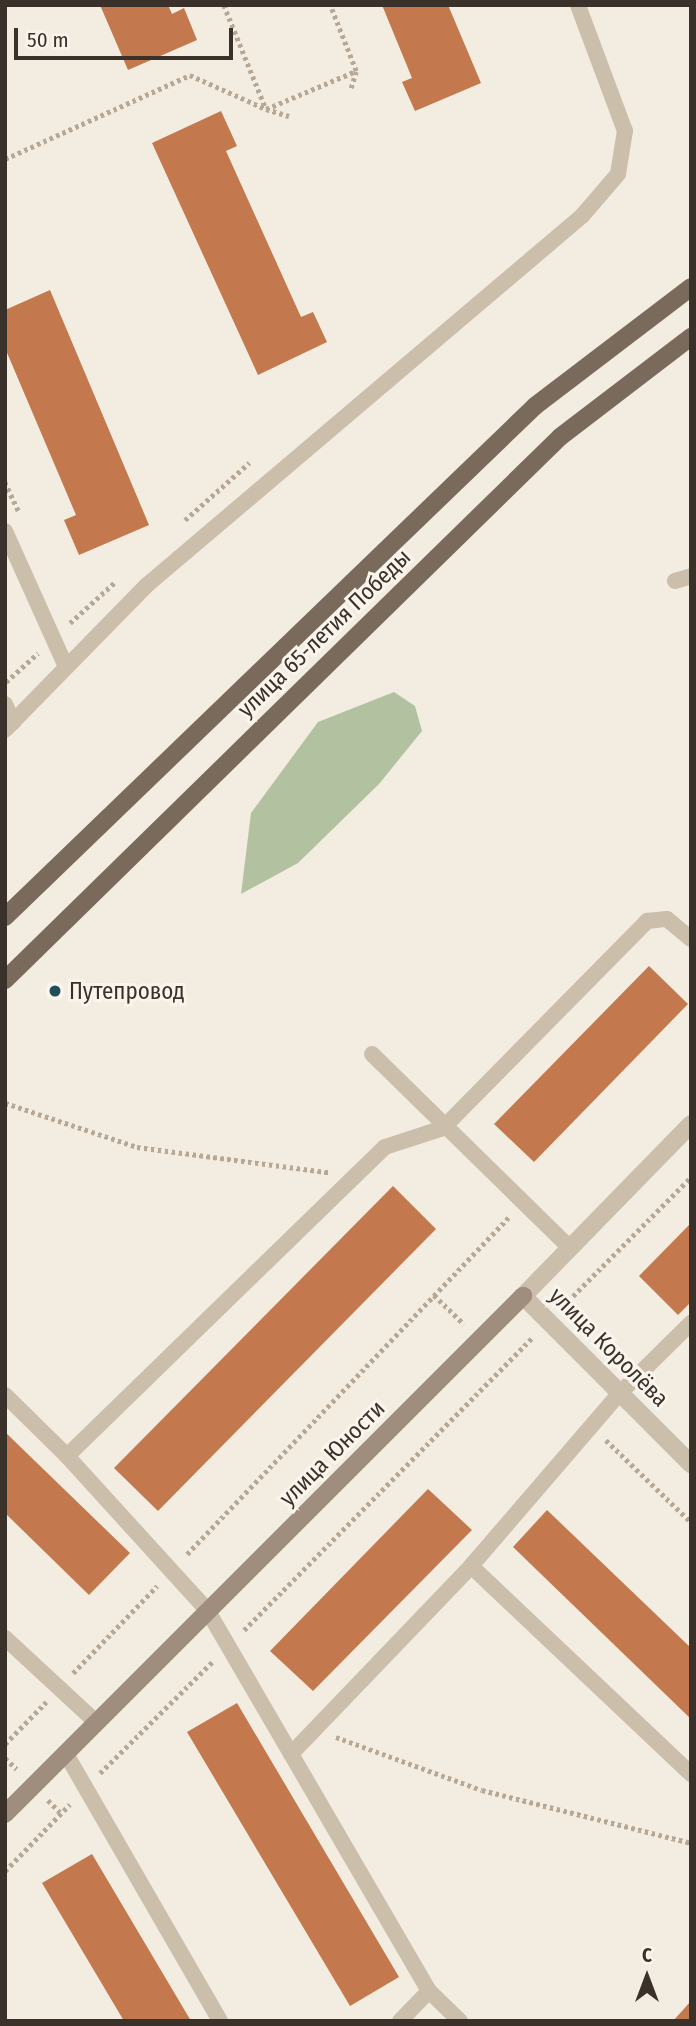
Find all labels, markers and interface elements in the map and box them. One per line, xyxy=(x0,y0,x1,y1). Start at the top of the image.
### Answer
scale bar xyxy=(18,14,236,58)
text: 50 m xyxy=(27,27,69,53)
street label: улица 65-летия Победы xyxy=(232,543,416,723)
place label: Путепровод xyxy=(69,977,185,1005)
marker: Путепровод xyxy=(47,983,63,999)
street label: улица Королёва xyxy=(544,1282,674,1412)
street label: улица Юности xyxy=(274,1395,390,1511)
north arrow xyxy=(612,1942,682,2012)
text: С xyxy=(642,1944,652,1967)

